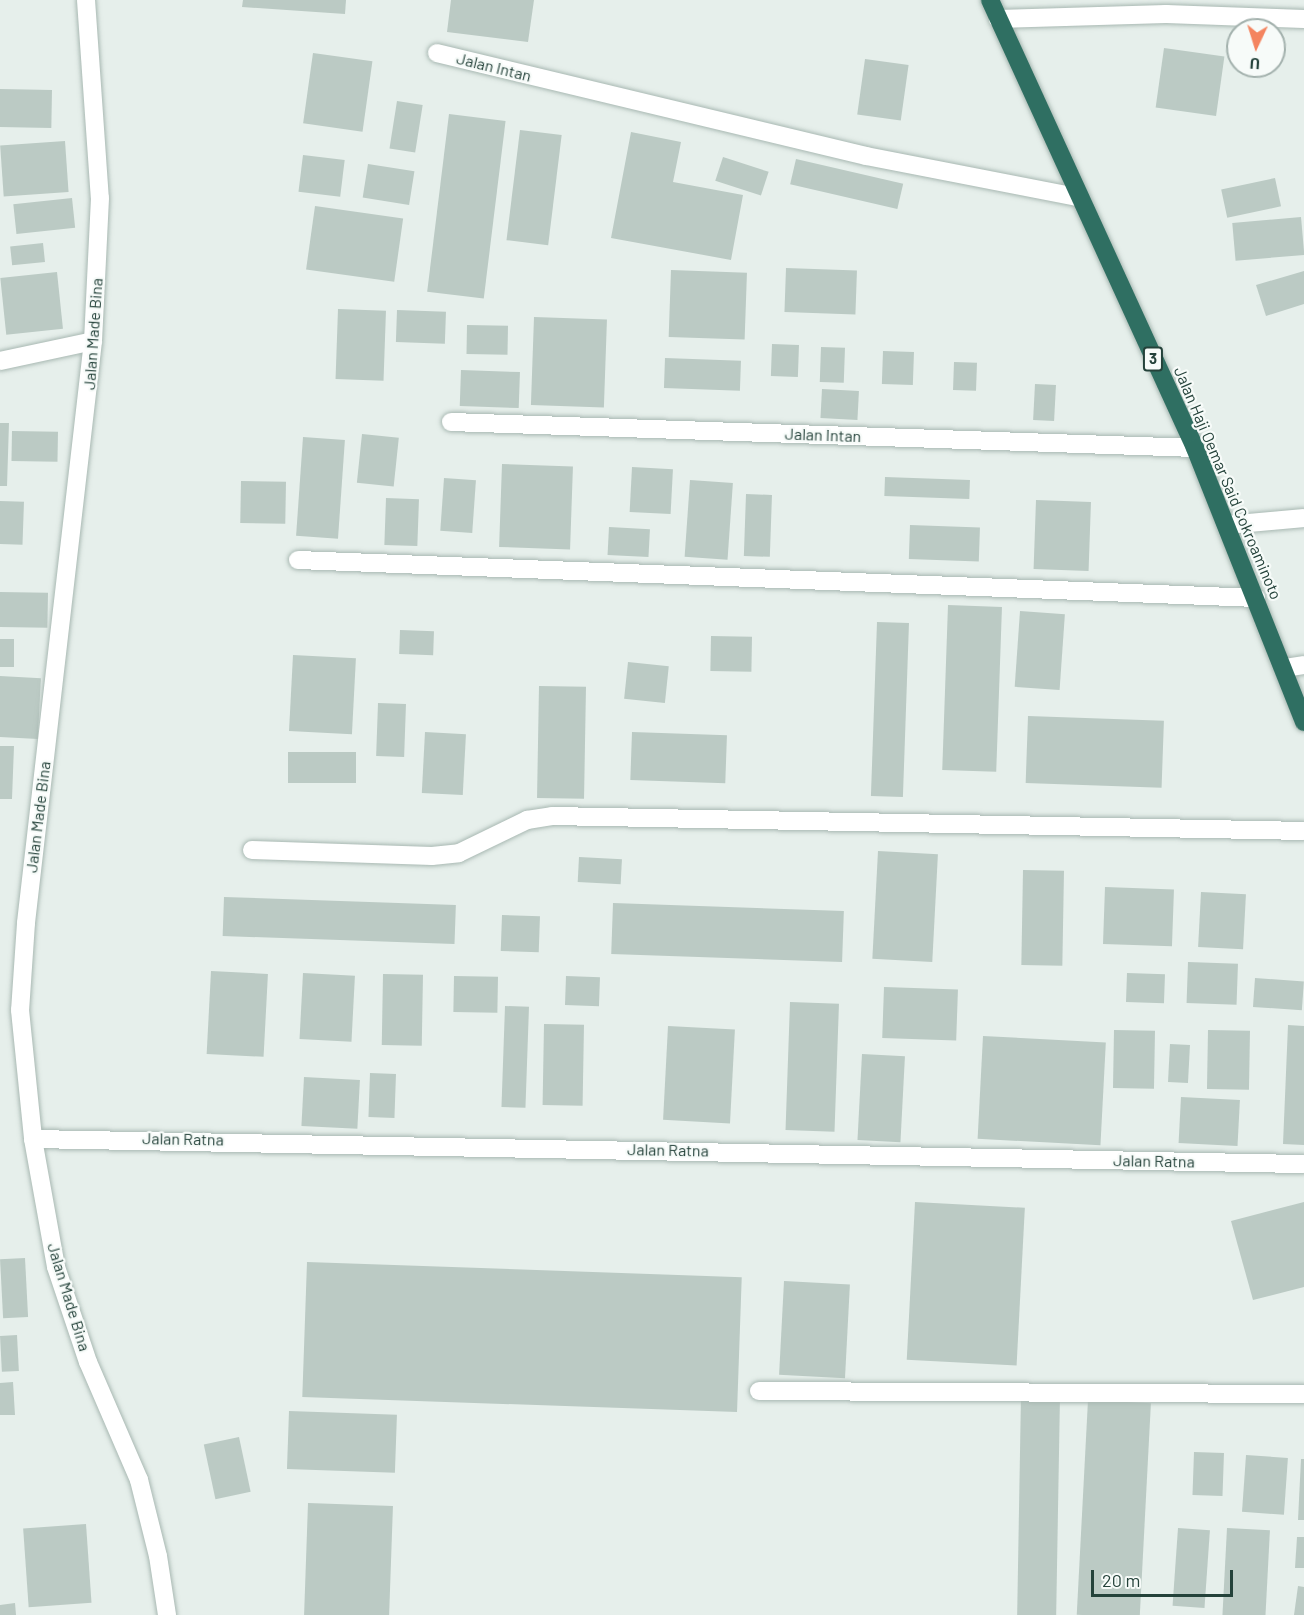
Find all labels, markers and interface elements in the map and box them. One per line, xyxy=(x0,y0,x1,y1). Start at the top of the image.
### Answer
north arrow xyxy=(1226,18,1286,78)
street label: Jalan Intan xyxy=(455,48,533,86)
text: U xyxy=(1249,55,1261,74)
street label: Jalan Made Bina xyxy=(80,277,106,391)
road number: 3 xyxy=(1142,347,1164,371)
street label: Jalan Haji Oemar Said Cokroaminoto xyxy=(1170,364,1286,602)
street label: Jalan Intan xyxy=(784,424,862,446)
street label: Jalan Made Bina xyxy=(22,760,54,874)
street label: Jalan Ratna xyxy=(142,1129,224,1149)
street label: Jalan Ratna xyxy=(627,1140,709,1160)
street label: Jalan Ratna xyxy=(1113,1151,1195,1171)
street label: Jalan Made Bina xyxy=(43,1241,95,1353)
scale bar xyxy=(1094,1558,1236,1596)
text: 20 m xyxy=(1102,1569,1140,1591)

